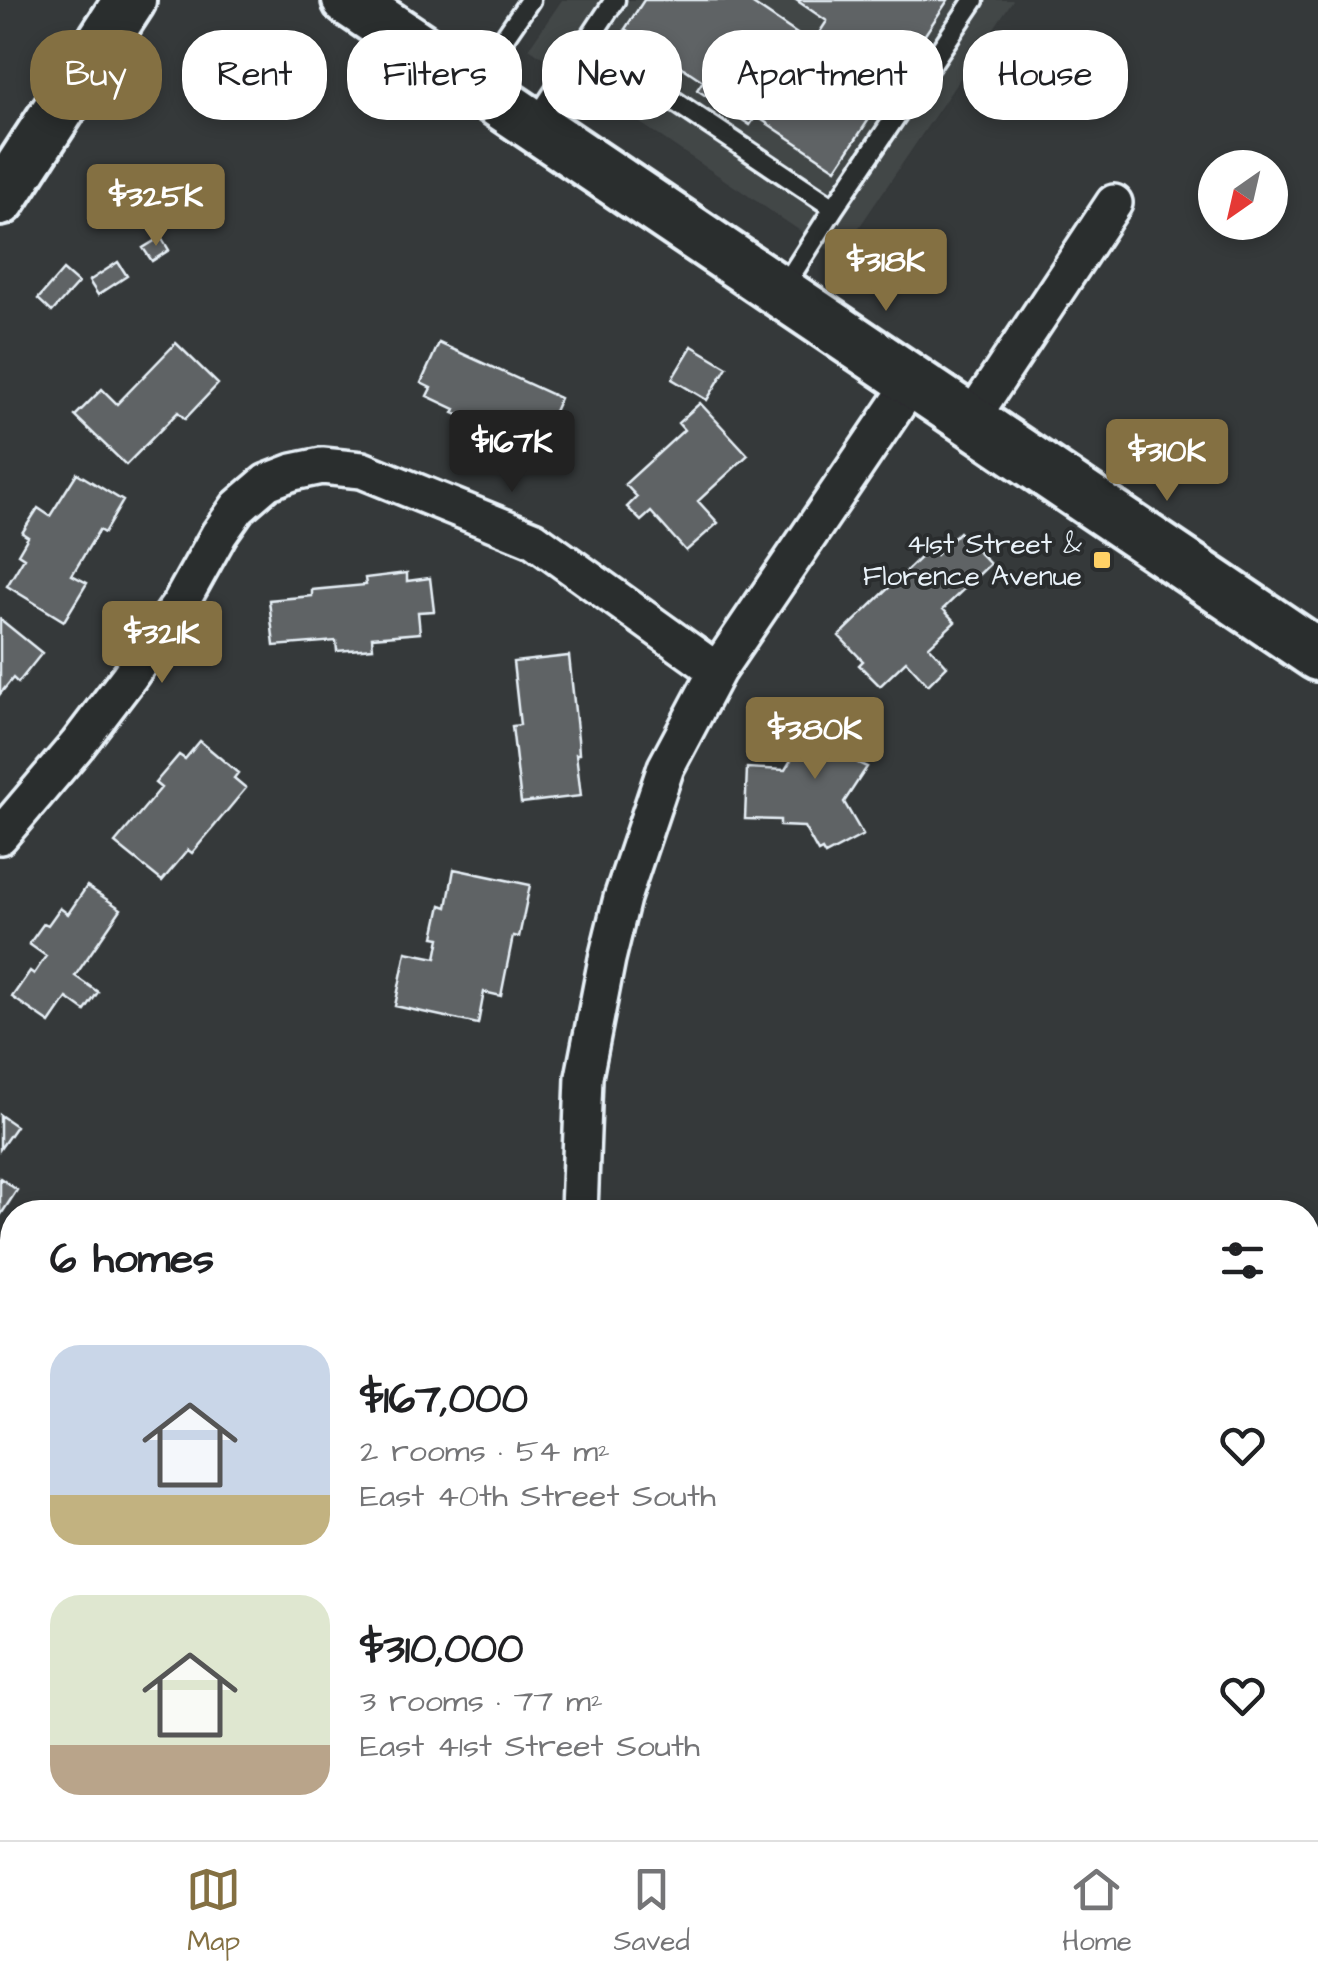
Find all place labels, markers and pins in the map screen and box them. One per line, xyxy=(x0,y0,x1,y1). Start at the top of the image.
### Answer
pin: $325K xyxy=(86,164,226,249)
pin: $318K xyxy=(816,229,956,314)
pin: $167K xyxy=(442,410,582,495)
pin: $310K xyxy=(1097,419,1237,504)
place label: 41st Street & Florence Avenue xyxy=(863,525,1082,596)
marker: 41st Street & Florence Avenue xyxy=(1091,549,1113,571)
pin: $321K xyxy=(92,601,232,686)
pin: $380K xyxy=(745,697,885,782)

